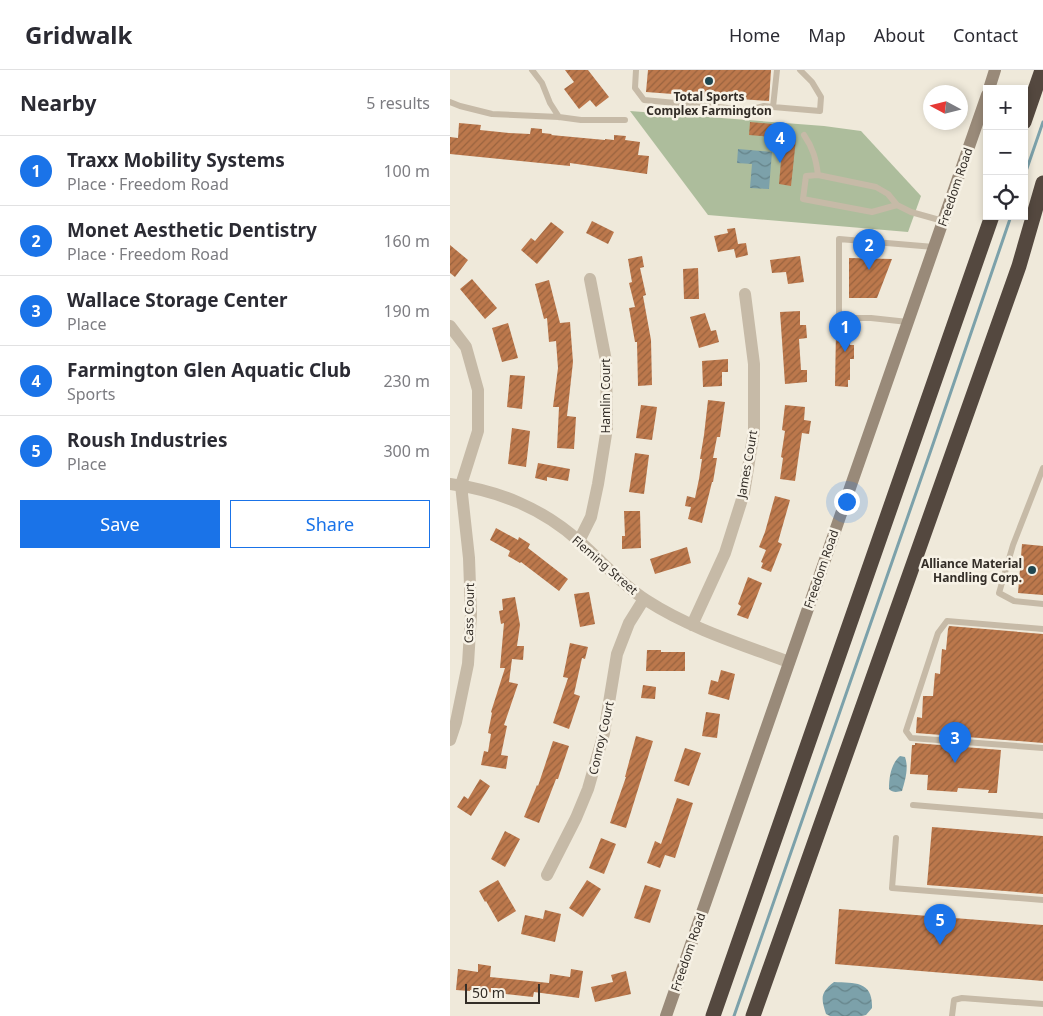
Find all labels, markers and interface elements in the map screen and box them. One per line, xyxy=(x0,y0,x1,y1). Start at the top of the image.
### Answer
text: Gridwalk xyxy=(25,18,132,51)
text: Home xyxy=(729,23,780,47)
text: Map xyxy=(808,23,846,47)
text: About xyxy=(874,23,925,47)
text: Contact xyxy=(953,23,1018,47)
marker: Total Sports Complex Farmington xyxy=(703,75,715,87)
north arrow xyxy=(923,85,968,130)
map controls xyxy=(983,85,1028,220)
button: + xyxy=(983,85,1028,130)
place label: Total Sports Complex Farmington xyxy=(646,88,772,119)
text: Nearby xyxy=(20,89,96,117)
text: 5 results xyxy=(366,92,430,114)
pin: 4 xyxy=(764,122,796,163)
button: − xyxy=(983,130,1028,175)
street label: Freedom Road xyxy=(934,145,976,229)
text: Traxx Mobility Systems xyxy=(67,147,285,173)
text: 1 xyxy=(31,160,41,182)
text: 100 m xyxy=(383,160,430,182)
text: Place · Freedom Road xyxy=(67,173,229,195)
button: locate xyxy=(983,175,1028,220)
text: Monet Aesthetic Dentistry xyxy=(67,217,317,243)
pin: 2 xyxy=(853,229,885,270)
text: 2 xyxy=(31,230,41,252)
text: 160 m xyxy=(383,230,430,252)
text: Place · Freedom Road xyxy=(67,243,229,265)
text: Wallace Storage Center xyxy=(67,287,288,313)
text: 3 xyxy=(31,300,41,322)
text: 190 m xyxy=(383,300,430,322)
pin: 1 xyxy=(829,311,861,352)
text: Place xyxy=(67,313,107,335)
text: Farmington Glen Aquatic Club xyxy=(67,357,351,383)
street label: Hamlin Court xyxy=(597,358,614,434)
text: 4 xyxy=(31,370,41,392)
text: 230 m xyxy=(383,370,430,392)
text: Sports xyxy=(67,383,115,405)
text: Roush Industries xyxy=(67,427,227,453)
street label: James Court xyxy=(733,428,761,500)
text: 5 xyxy=(31,440,41,462)
text: 300 m xyxy=(383,440,430,462)
text: Place xyxy=(67,453,107,475)
your location xyxy=(834,489,860,515)
button: Save xyxy=(20,500,220,548)
button: Share xyxy=(230,500,430,548)
street label: Freedom Road xyxy=(800,527,842,611)
street label: Fleming Street xyxy=(569,532,642,599)
place label: Alliance Material Handling Corp. xyxy=(921,555,1022,586)
marker: Alliance Material Handling Corp. xyxy=(1026,564,1038,576)
street label: Cass Court xyxy=(460,582,478,643)
street label: Conroy Court xyxy=(584,699,618,776)
pin: 3 xyxy=(939,722,971,763)
pin: 5 xyxy=(924,904,956,945)
street label: Freedom Road xyxy=(667,910,709,994)
scale bar xyxy=(465,981,540,1004)
text: 50 m xyxy=(472,983,505,1002)

